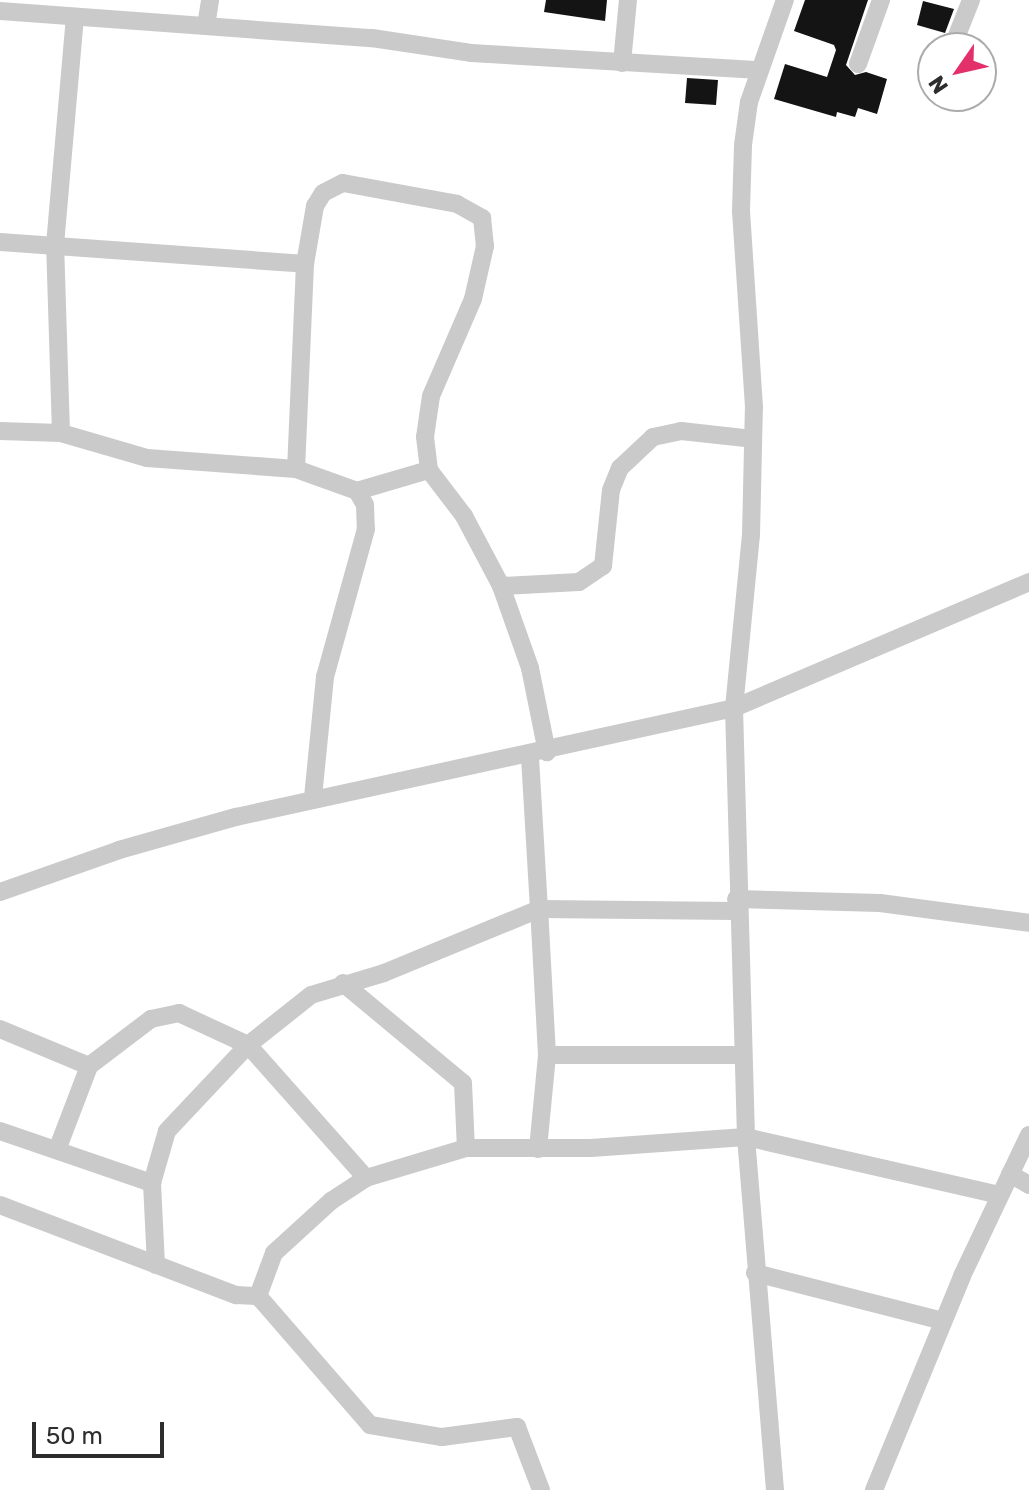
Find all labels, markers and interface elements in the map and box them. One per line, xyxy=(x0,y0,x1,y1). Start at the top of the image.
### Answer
north arrow xyxy=(917,32,997,112)
text: N xyxy=(923,70,954,99)
scale bar xyxy=(36,1406,168,1456)
text: 50 m xyxy=(46,1422,103,1450)

